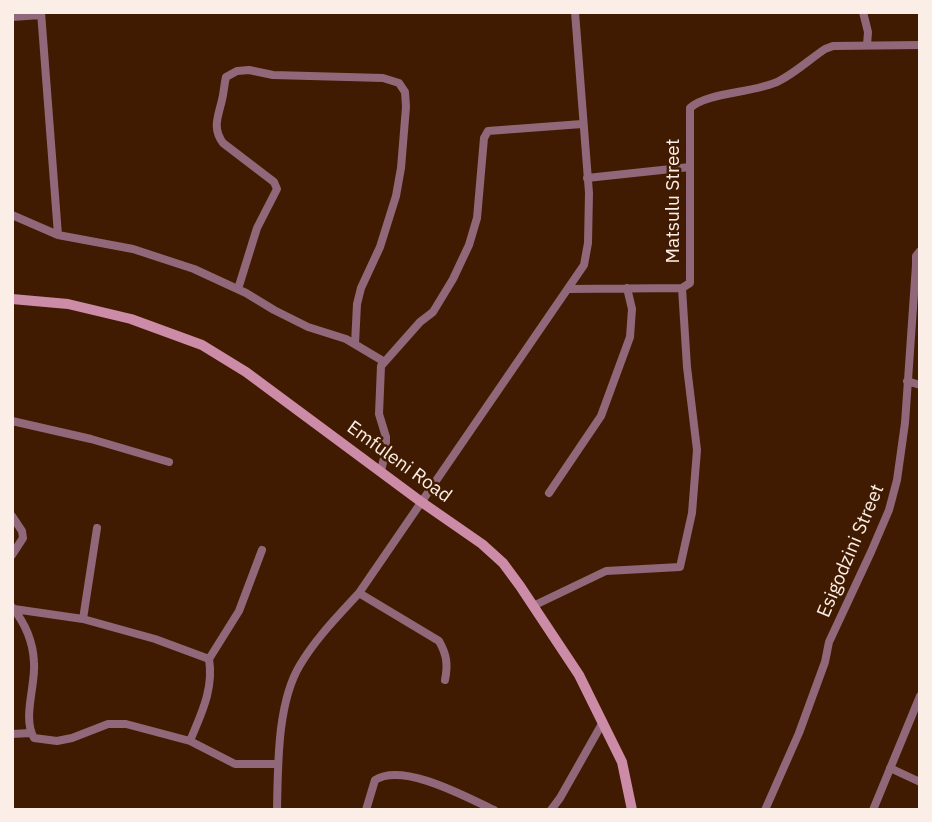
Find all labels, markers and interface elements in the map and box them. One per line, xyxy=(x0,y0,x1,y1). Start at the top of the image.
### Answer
street label: Matsulu Street xyxy=(663,139,685,263)
street label: Emfuleni Road xyxy=(342,416,456,508)
street label: Esigodzini Street xyxy=(813,481,889,621)

